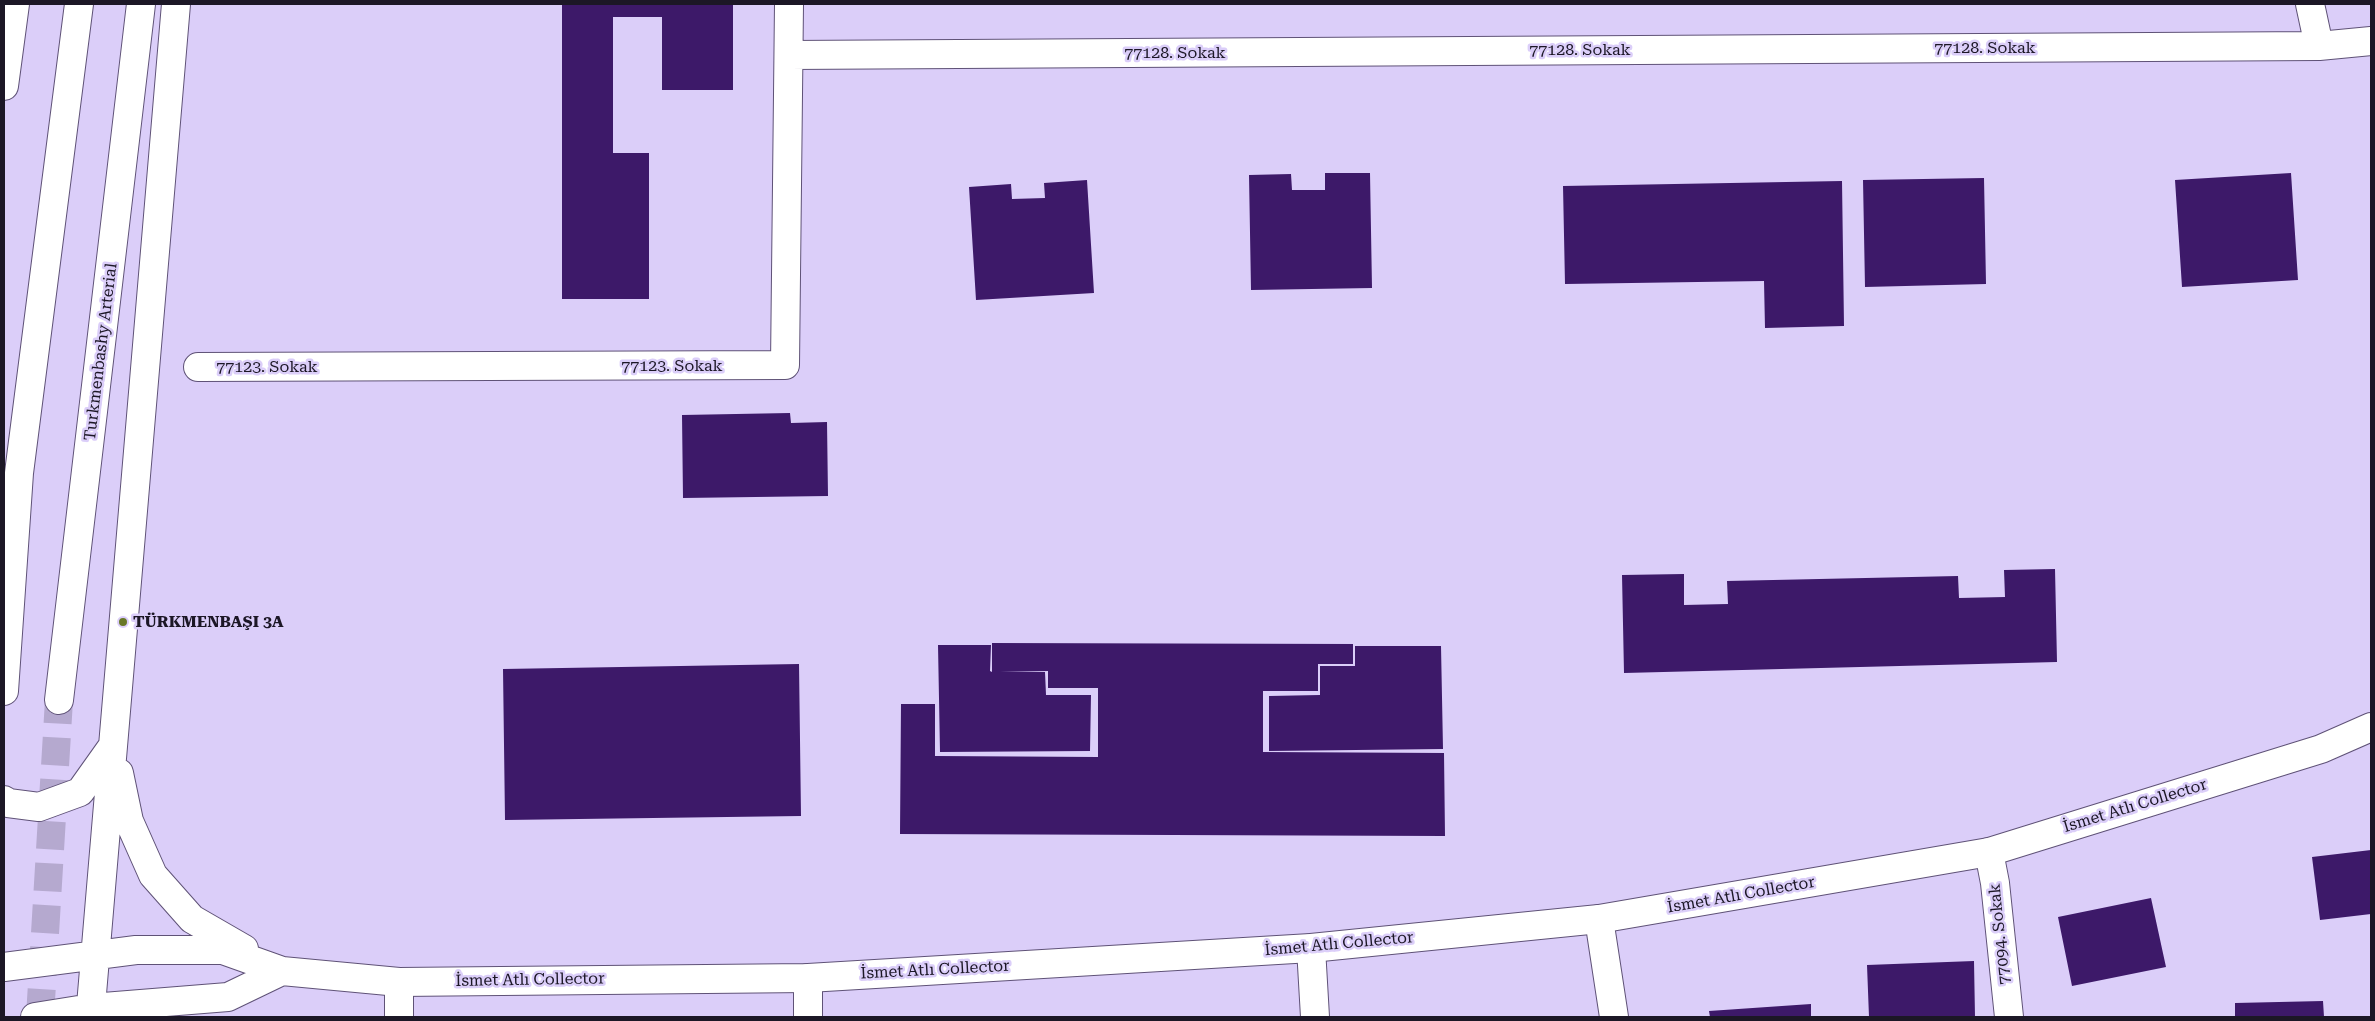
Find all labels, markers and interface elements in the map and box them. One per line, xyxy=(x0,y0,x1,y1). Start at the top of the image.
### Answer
street label: 77128. Sokak xyxy=(1934,38,2036,58)
street label: 77128. Sokak xyxy=(1529,40,1631,60)
street label: 77128. Sokak xyxy=(1124,43,1226,63)
street label: Turkmenbashy Arterial xyxy=(81,262,121,442)
street label: 77123. Sokak xyxy=(621,356,723,376)
street label: 77123. Sokak xyxy=(216,357,318,377)
place label: TÜRKMENBAŞI 3A xyxy=(133,612,284,632)
marker: TÜRKMENBAŞI 3A xyxy=(117,616,129,628)
street label: İsmet Atlı Collector xyxy=(2061,775,2209,837)
street label: İsmet Atlı Collector xyxy=(1666,873,1816,917)
street label: 77094. Sokak xyxy=(1985,883,2015,985)
street label: İsmet Atlı Collector xyxy=(1264,928,1414,960)
street label: İsmet Atlı Collector xyxy=(860,957,1010,983)
street label: İsmet Atlı Collector xyxy=(455,969,605,991)

